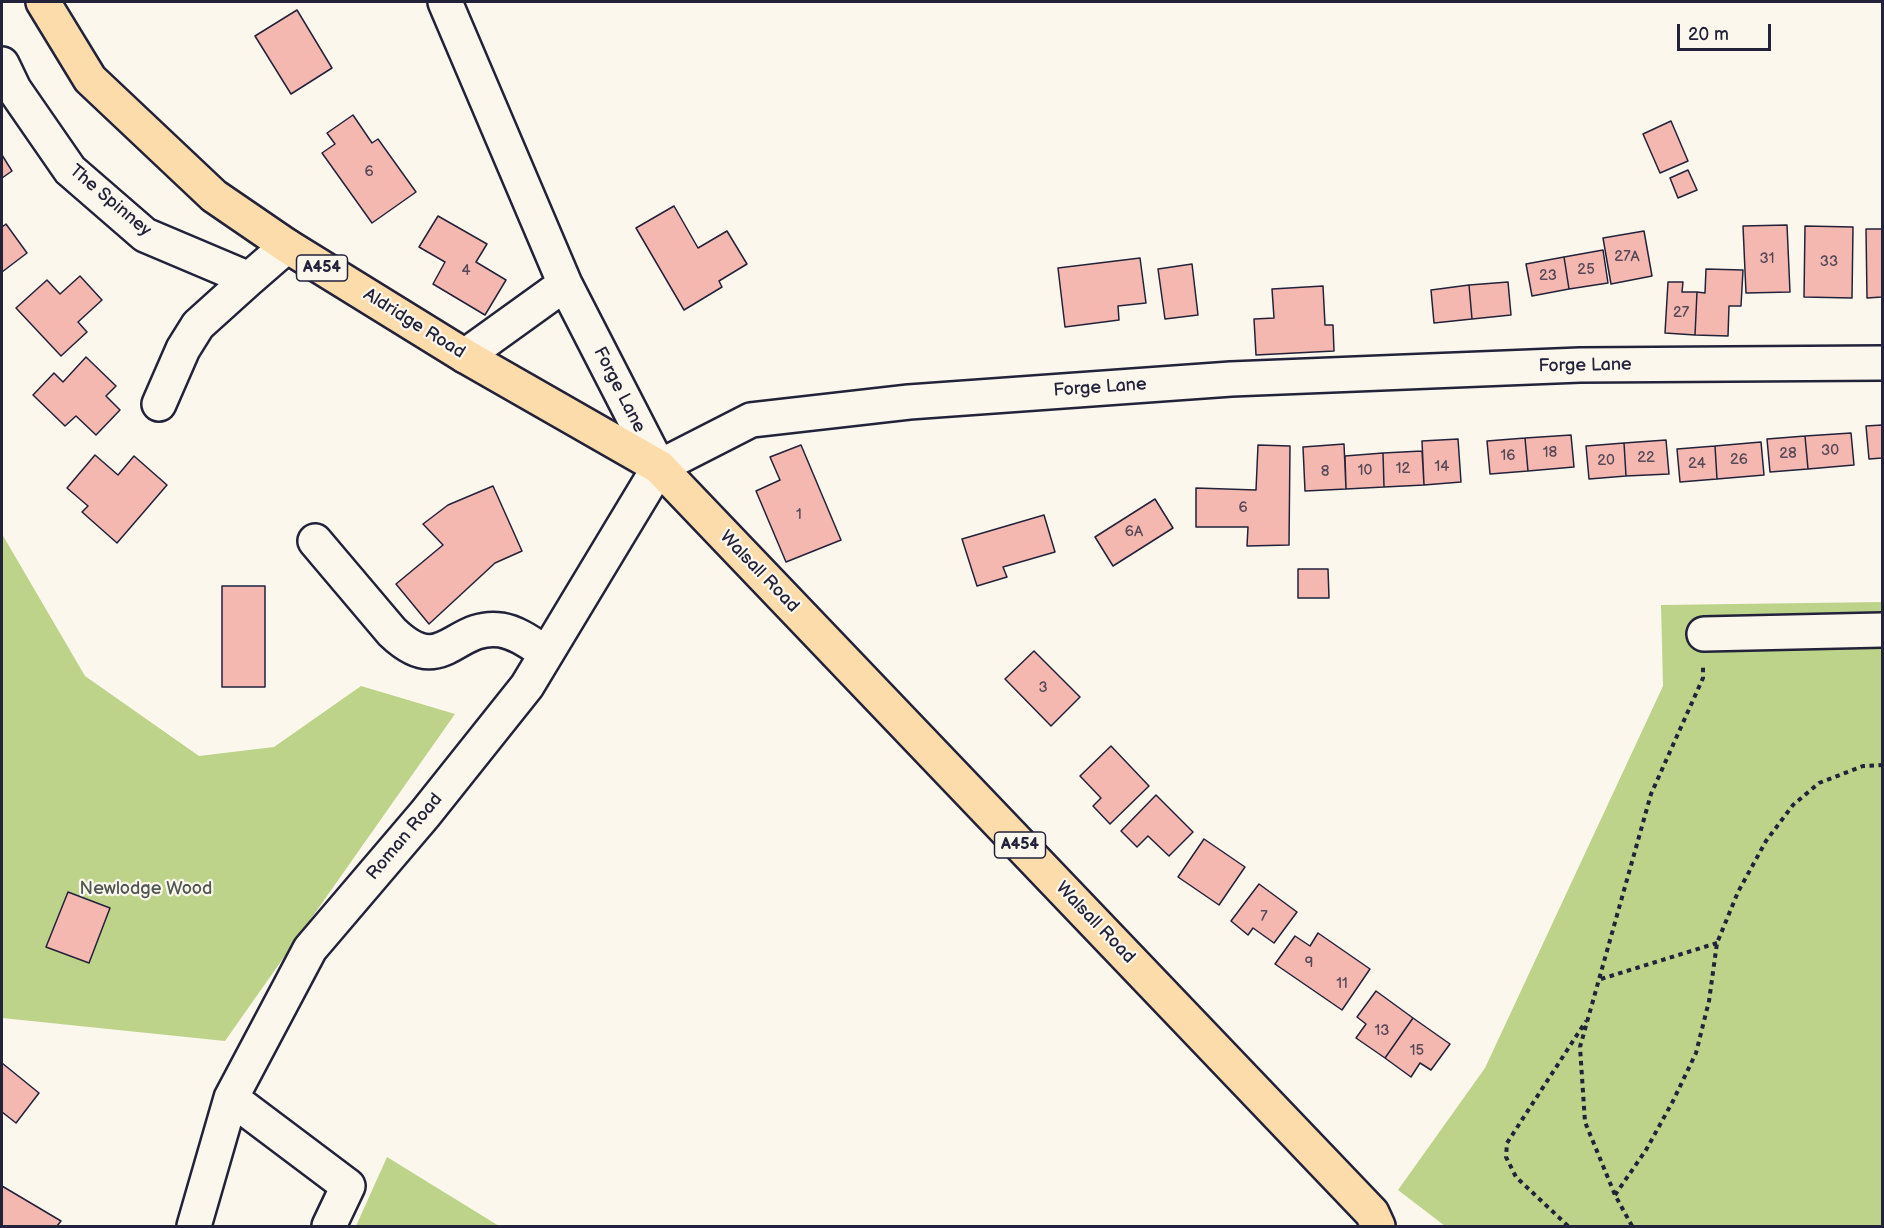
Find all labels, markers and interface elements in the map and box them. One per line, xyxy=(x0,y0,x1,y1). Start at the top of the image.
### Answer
scale bar xyxy=(1680,12,1774,50)
text: 20 m xyxy=(1688,24,1729,45)
street label: The Spinney xyxy=(65,160,155,242)
house number: 6 xyxy=(364,163,374,181)
house number: 27A xyxy=(1614,248,1640,266)
house number: 31 xyxy=(1759,250,1775,268)
house number: 33 xyxy=(1820,253,1838,271)
road number: A454 xyxy=(296,255,348,281)
house number: 25 xyxy=(1577,261,1595,279)
house number: 4 xyxy=(461,262,471,280)
house number: 23 xyxy=(1539,267,1557,285)
street label: Aldridge Road xyxy=(359,284,469,364)
house number: 27 xyxy=(1673,304,1689,322)
street label: Forge Lane xyxy=(588,344,650,436)
street label: Forge Lane xyxy=(1538,354,1632,378)
street label: Forge Lane xyxy=(1053,374,1147,402)
house number: 30 xyxy=(1821,442,1839,460)
house number: 18 xyxy=(1543,444,1557,462)
house number: 28 xyxy=(1779,445,1797,463)
house number: 16 xyxy=(1501,447,1515,465)
house number: 22 xyxy=(1637,449,1655,467)
house number: 26 xyxy=(1730,451,1748,469)
house number: 20 xyxy=(1597,452,1615,470)
house number: 24 xyxy=(1688,455,1706,473)
house number: 14 xyxy=(1435,458,1449,476)
house number: 12 xyxy=(1396,460,1410,478)
house number: 10 xyxy=(1358,462,1372,480)
house number: 8 xyxy=(1321,463,1329,481)
house number: 6 xyxy=(1238,499,1248,517)
house number: 1 xyxy=(796,506,802,524)
house number: 6A xyxy=(1125,523,1143,541)
street label: Walsall Road xyxy=(715,527,803,617)
house number: 3 xyxy=(1038,679,1048,697)
street label: Roman Road xyxy=(362,789,448,885)
road number: A454 xyxy=(994,832,1046,858)
park label: Newlodge Wood xyxy=(80,878,212,900)
street label: Walsall Road xyxy=(1051,878,1139,968)
house number: 7 xyxy=(1260,908,1268,926)
house number: 9 xyxy=(1305,954,1313,972)
house number: 11 xyxy=(1336,975,1348,993)
house number: 13 xyxy=(1374,1022,1390,1040)
house number: 15 xyxy=(1410,1042,1424,1060)

